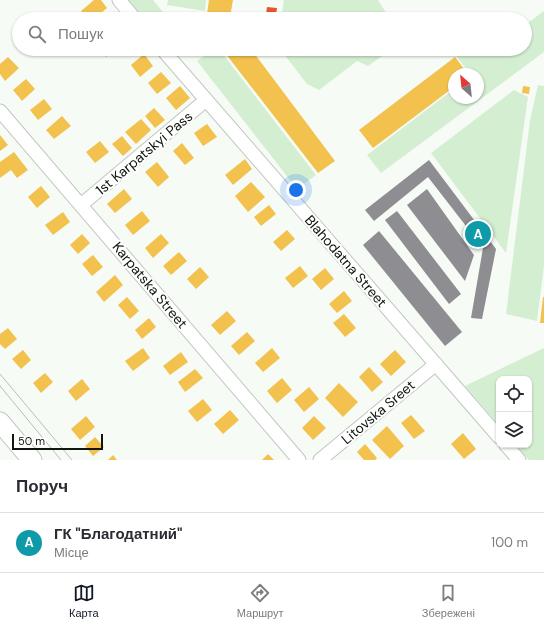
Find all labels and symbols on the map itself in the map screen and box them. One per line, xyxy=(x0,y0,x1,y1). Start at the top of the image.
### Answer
north arrow xyxy=(448,68,484,104)
street label: 1st Karpatskyi Pass xyxy=(92,107,196,199)
your location xyxy=(286,180,306,200)
street label: Blahodatna Street xyxy=(301,211,391,311)
pin: A xyxy=(465,219,491,249)
street label: Karpatska Street xyxy=(109,238,191,332)
street label: Litovska Sreet xyxy=(338,376,418,448)
scale bar xyxy=(12,432,103,451)

